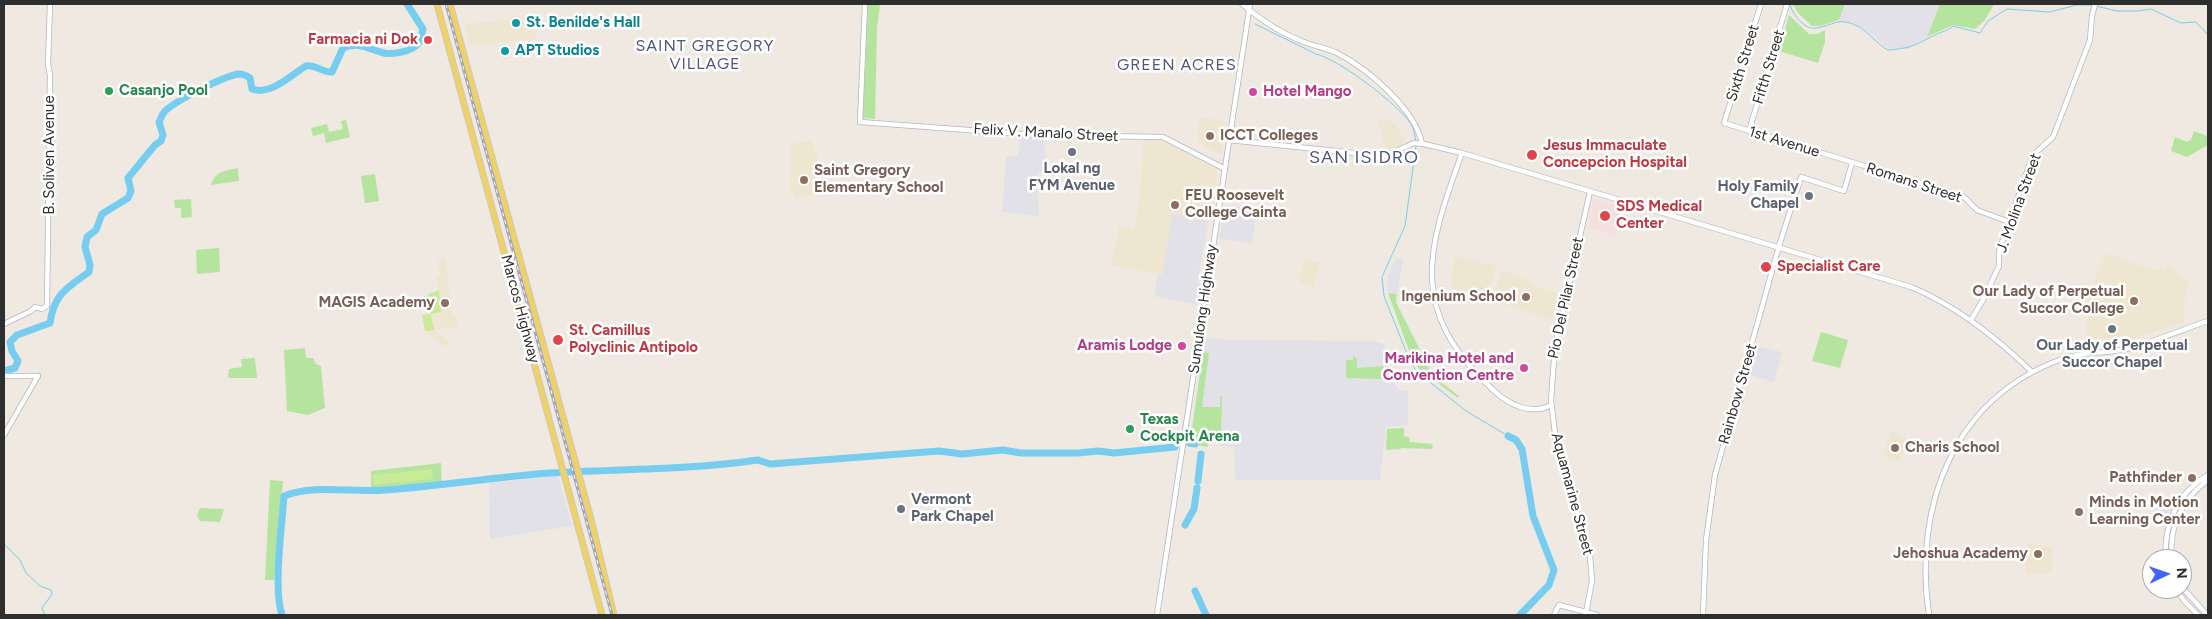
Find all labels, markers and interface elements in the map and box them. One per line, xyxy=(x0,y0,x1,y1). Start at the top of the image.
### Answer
place label: St. Benilde's Hall xyxy=(526,14,640,32)
marker: St. Benilde's Hall xyxy=(510,17,522,29)
street label: Sixth Street xyxy=(1723,22,1763,104)
street label: Fifth Street xyxy=(1749,28,1789,106)
place label: Farmacia ni Dok xyxy=(308,31,418,49)
marker: Farmacia ni Dok xyxy=(422,34,434,46)
district label: SAINT GREGORY VILLAGE xyxy=(634,36,776,74)
place label: APT Studios xyxy=(515,42,599,60)
marker: APT Studios xyxy=(499,45,511,57)
district label: GREEN ACRES xyxy=(1116,55,1238,75)
place label: Casanjo Pool xyxy=(119,82,208,100)
place label: Hotel Mango xyxy=(1263,83,1352,101)
marker: Casanjo Pool xyxy=(103,85,115,97)
marker: Hotel Mango xyxy=(1247,86,1259,98)
street label: B. Soliven Avenue xyxy=(41,95,59,215)
street label: Felix V. Manalo Street xyxy=(973,120,1119,146)
street label: 1st Avenue xyxy=(1746,123,1822,161)
place label: ICCT Colleges xyxy=(1220,127,1318,145)
marker: ICCT Colleges xyxy=(1204,130,1216,142)
place label: Jesus Immaculate Concepcion Hospital xyxy=(1543,137,1687,172)
marker: Lokal ng FYM Avenue xyxy=(1066,146,1078,158)
district label: SAN ISIDRO xyxy=(1308,147,1420,169)
marker: Jesus Immaculate Concepcion Hospital xyxy=(1525,148,1539,162)
street label: J. Molina Street xyxy=(1993,151,2045,255)
street label: Romans Street xyxy=(1864,159,1964,207)
place label: Lokal ng FYM Avenue xyxy=(1029,160,1115,195)
place label: Saint Gregory Elementary School xyxy=(814,162,943,197)
marker: Saint Gregory Elementary School xyxy=(798,174,810,186)
place label: Holy Family Chapel xyxy=(1718,178,1799,213)
place label: FEU Roosevelt College Cainta xyxy=(1185,187,1286,222)
marker: Holy Family Chapel xyxy=(1803,190,1815,202)
place label: SDS Medical Center xyxy=(1616,198,1702,233)
marker: FEU Roosevelt College Cainta xyxy=(1169,199,1181,211)
marker: SDS Medical Center xyxy=(1598,209,1612,223)
street label: Pio Del Pilar Street xyxy=(1544,235,1588,361)
street label: Sumulong Highway xyxy=(1185,243,1221,375)
street label: Marcos Highway xyxy=(497,253,543,365)
place label: Specialist Care xyxy=(1777,258,1881,276)
marker: Specialist Care xyxy=(1759,260,1773,274)
place label: Our Lady of Perpetual Succor College xyxy=(1973,283,2124,318)
place label: Ingenium School xyxy=(1401,288,1516,306)
marker: Ingenium School xyxy=(1520,291,1532,303)
place label: MAGIS Academy xyxy=(318,294,435,312)
marker: Our Lady of Perpetual Succor College xyxy=(2128,295,2140,307)
marker: MAGIS Academy xyxy=(439,297,451,309)
place label: St. Camillus Polyclinic Antipolo xyxy=(569,322,698,357)
marker: Our Lady of Perpetual Succor Chapel xyxy=(2106,323,2118,335)
marker: St. Camillus Polyclinic Antipolo xyxy=(551,333,565,347)
place label: Aramis Lodge xyxy=(1077,337,1172,355)
place label: Our Lady of Perpetual Succor Chapel xyxy=(2036,337,2188,372)
marker: Aramis Lodge xyxy=(1176,340,1188,352)
street label: Rainbow Street xyxy=(1715,342,1761,446)
place label: Marikina Hotel and Convention Centre xyxy=(1383,350,1514,385)
marker: Marikina Hotel and Convention Centre xyxy=(1518,362,1530,374)
place label: Texas Cockpit Arena xyxy=(1140,411,1240,446)
marker: Texas Cockpit Arena xyxy=(1124,423,1136,435)
street label: Aquamarine Street xyxy=(1547,431,1597,557)
place label: Charis School xyxy=(1905,439,2000,457)
marker: Charis School xyxy=(1889,442,1901,454)
place label: Pathfinder xyxy=(2109,469,2182,487)
marker: Pathfinder xyxy=(2186,472,2198,484)
place label: Vermont Park Chapel xyxy=(911,491,994,526)
place label: Minds in Motion Learning Center xyxy=(2089,494,2200,529)
marker: Vermont Park Chapel xyxy=(895,503,907,515)
marker: Minds in Motion Learning Center xyxy=(2073,506,2085,518)
place label: Jehoshua Academy xyxy=(1893,545,2028,563)
marker: Jehoshua Academy xyxy=(2032,548,2044,560)
north arrow xyxy=(2142,549,2192,599)
text: N xyxy=(2173,567,2190,579)

